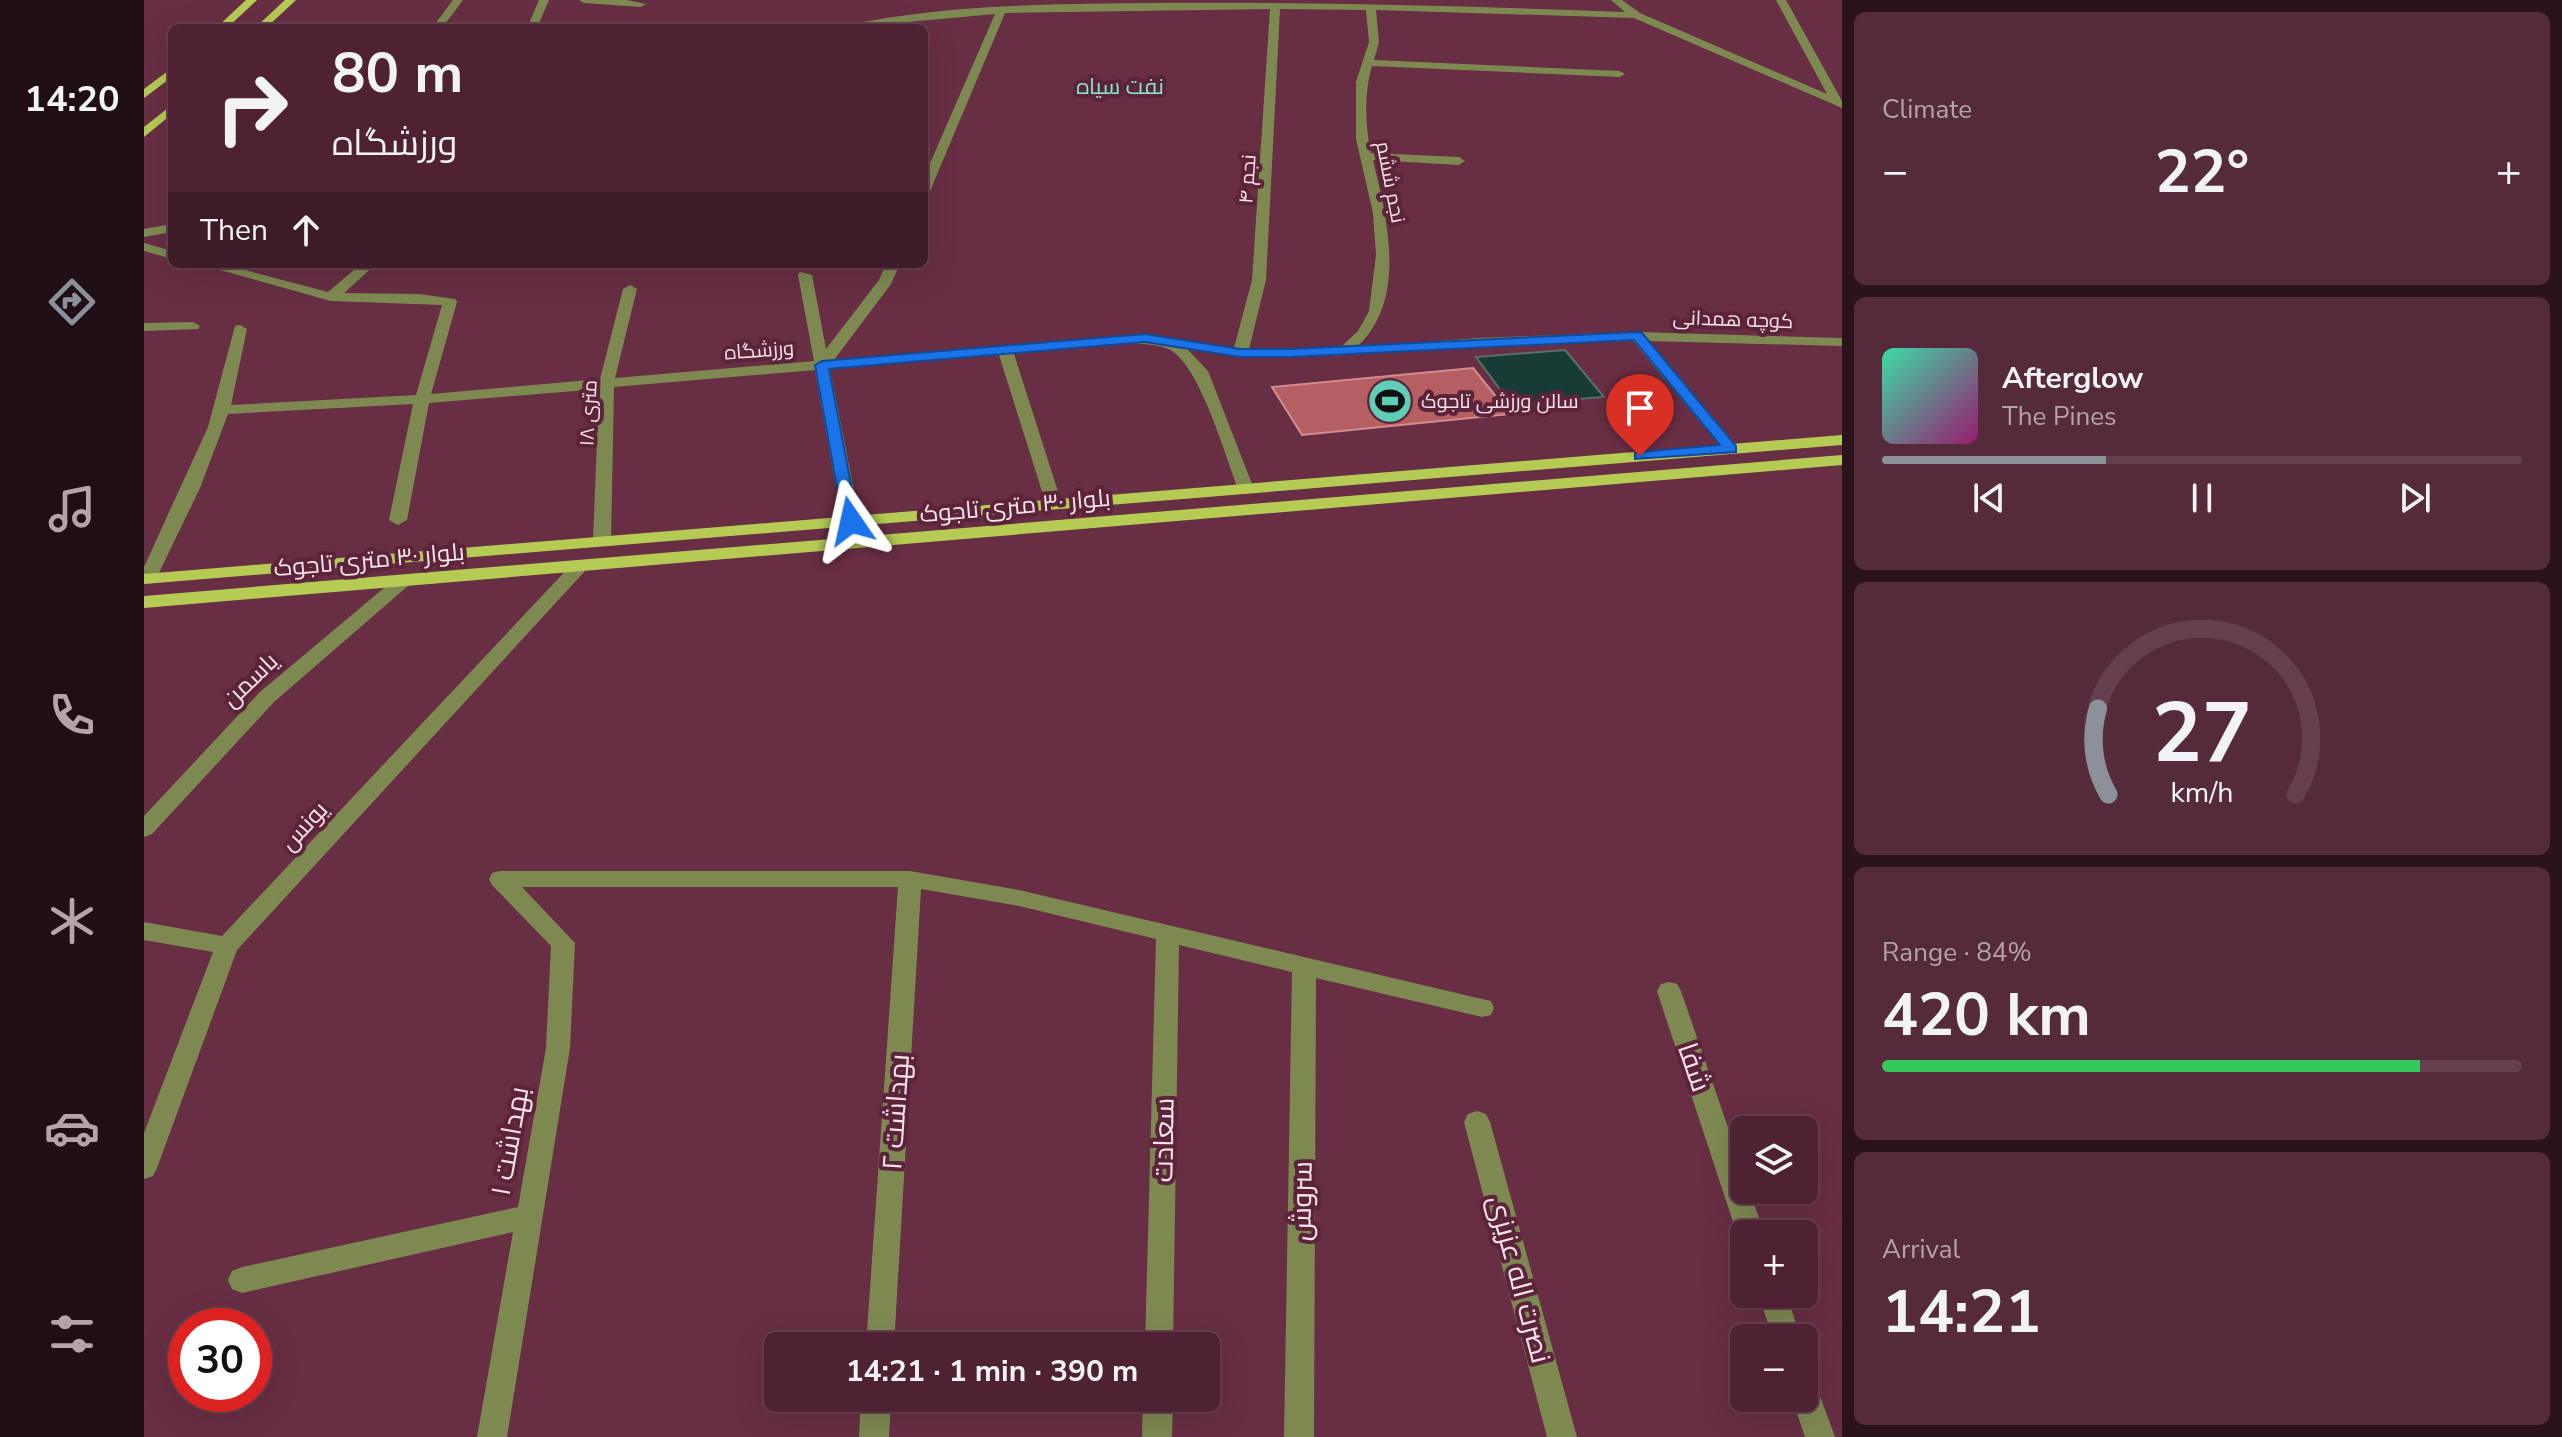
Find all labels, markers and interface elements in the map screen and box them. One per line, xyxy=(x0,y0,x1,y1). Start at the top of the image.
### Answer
text: 80 m xyxy=(332,35,463,112)
icon: right xyxy=(200,56,304,160)
district label: نفت سیاه xyxy=(1076,72,1164,102)
text: 14:20 xyxy=(24,75,120,124)
text: Climate xyxy=(1882,92,1972,127)
text: ورزشگاه xyxy=(332,119,457,168)
text: 22° xyxy=(2155,131,2249,213)
street label: نجم ششم xyxy=(1369,139,1412,225)
text: − xyxy=(1882,142,1908,202)
text: + xyxy=(2496,142,2522,202)
street label: نجم ۴ xyxy=(1232,154,1263,204)
icon: ahead xyxy=(284,208,328,252)
text: Then xyxy=(200,210,268,251)
icon: directions xyxy=(44,274,100,330)
street label: کوچه همدانی xyxy=(1672,304,1794,335)
street label: ورزشگاه xyxy=(723,335,795,366)
text: Afterglow xyxy=(2002,358,2143,399)
pin xyxy=(1606,374,1674,456)
sports icon: سالن ورزشی تاجوک xyxy=(1366,377,1414,425)
street label: ۱۸ متری xyxy=(573,379,604,447)
icon: arrive xyxy=(1618,386,1662,430)
place label: سالن ورزشی تاجوک xyxy=(1421,388,1578,415)
text: The Pines xyxy=(2002,399,2117,434)
icon: previous xyxy=(1967,476,2011,520)
icon: pause xyxy=(2180,476,2224,520)
icon: next xyxy=(2393,476,2437,520)
position arrow xyxy=(809,479,893,563)
icon: music xyxy=(44,481,100,537)
street label: بلوار ۳۰ متری تاجوک xyxy=(918,482,1112,530)
street label: بلوار ۳۰ متری تاجوک xyxy=(272,536,466,584)
street label: یاسمن xyxy=(215,645,285,715)
text: 27 xyxy=(2152,676,2252,789)
icon: phone xyxy=(44,687,100,743)
text: km/h xyxy=(2171,773,2233,812)
street label: یونس xyxy=(273,794,335,858)
icon: climate xyxy=(44,893,100,949)
text: Range · 84% xyxy=(1882,935,2032,970)
text: 420 km xyxy=(1882,974,2091,1056)
street label: شفا xyxy=(1668,1038,1720,1097)
street label: بهداشت ۲ xyxy=(873,1053,919,1171)
street label: بهداشت ۱ xyxy=(482,1084,538,1199)
street label: سعادت xyxy=(1144,1097,1184,1183)
icon: car xyxy=(44,1100,100,1156)
map controls xyxy=(1730,1116,1818,1412)
button: layers xyxy=(1730,1116,1818,1204)
street label: سروش xyxy=(1282,1161,1322,1241)
street label: نصرت اله عزیزی xyxy=(1478,1191,1560,1368)
button: + xyxy=(1730,1220,1818,1308)
text: Arrival xyxy=(1882,1232,1960,1267)
text: 14:21 xyxy=(1882,1271,2041,1353)
icon: filters xyxy=(44,1306,100,1362)
speed limit sign: 30 xyxy=(168,1308,272,1412)
button: − xyxy=(1730,1324,1818,1412)
text: 14:21 · 1 min · 390 m xyxy=(846,1351,1138,1392)

